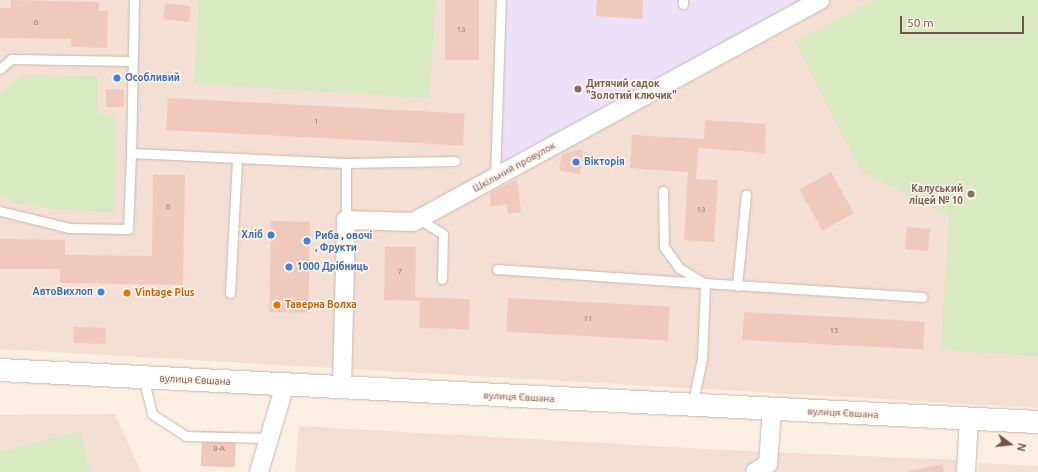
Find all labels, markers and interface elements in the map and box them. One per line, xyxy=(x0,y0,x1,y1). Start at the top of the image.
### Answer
scale bar xyxy=(902,8,1026,34)
text: 50 m xyxy=(907,16,934,29)
house number: 6 xyxy=(34,18,38,28)
house number: 13 xyxy=(456,25,466,35)
place label: Особливий xyxy=(125,72,180,84)
marker: Особливий xyxy=(112,73,122,83)
place label: Дитячий садок "Золотий ключик" xyxy=(586,77,677,100)
marker: Дитячий садок "Золотий ключик" xyxy=(573,84,583,94)
house number: 1 xyxy=(314,117,318,127)
street label: Шкільний провулок xyxy=(471,139,557,195)
place label: Вікторія xyxy=(584,156,625,168)
marker: Вікторія xyxy=(571,157,581,167)
place label: Калуський ліцей № 10 xyxy=(909,182,963,206)
marker: Калуський ліцей № 10 xyxy=(966,189,976,199)
house number: 6 xyxy=(166,202,170,212)
house number: 13 xyxy=(696,205,706,215)
place label: Хліб xyxy=(241,229,263,241)
place label: Риба , овочі , Фрукти xyxy=(315,229,372,252)
marker: Хліб xyxy=(266,230,276,240)
marker: Риба , овочі , Фрукти xyxy=(302,236,312,246)
place label: 1000 Дрібниць xyxy=(297,261,368,273)
marker: 1000 Дрібниць xyxy=(284,262,294,272)
house number: 7 xyxy=(398,267,402,277)
place label: АвтоВихлоп xyxy=(33,286,93,298)
marker: АвтоВихлоп xyxy=(96,287,106,297)
place label: Vintage Plus xyxy=(135,287,194,299)
marker: Vintage Plus xyxy=(122,288,132,298)
place label: Таверна Волха xyxy=(285,299,357,311)
marker: Таверна Волха xyxy=(272,300,282,310)
house number: 11 xyxy=(583,314,593,324)
house number: 15 xyxy=(829,326,839,336)
street label: вулиця Євшана xyxy=(159,372,231,388)
street label: вулиця Євшана xyxy=(483,389,555,405)
street label: вулиця Євшана xyxy=(807,405,879,421)
north arrow xyxy=(990,424,1030,464)
text: N xyxy=(1015,442,1028,453)
house number: 8-А xyxy=(213,444,225,454)

